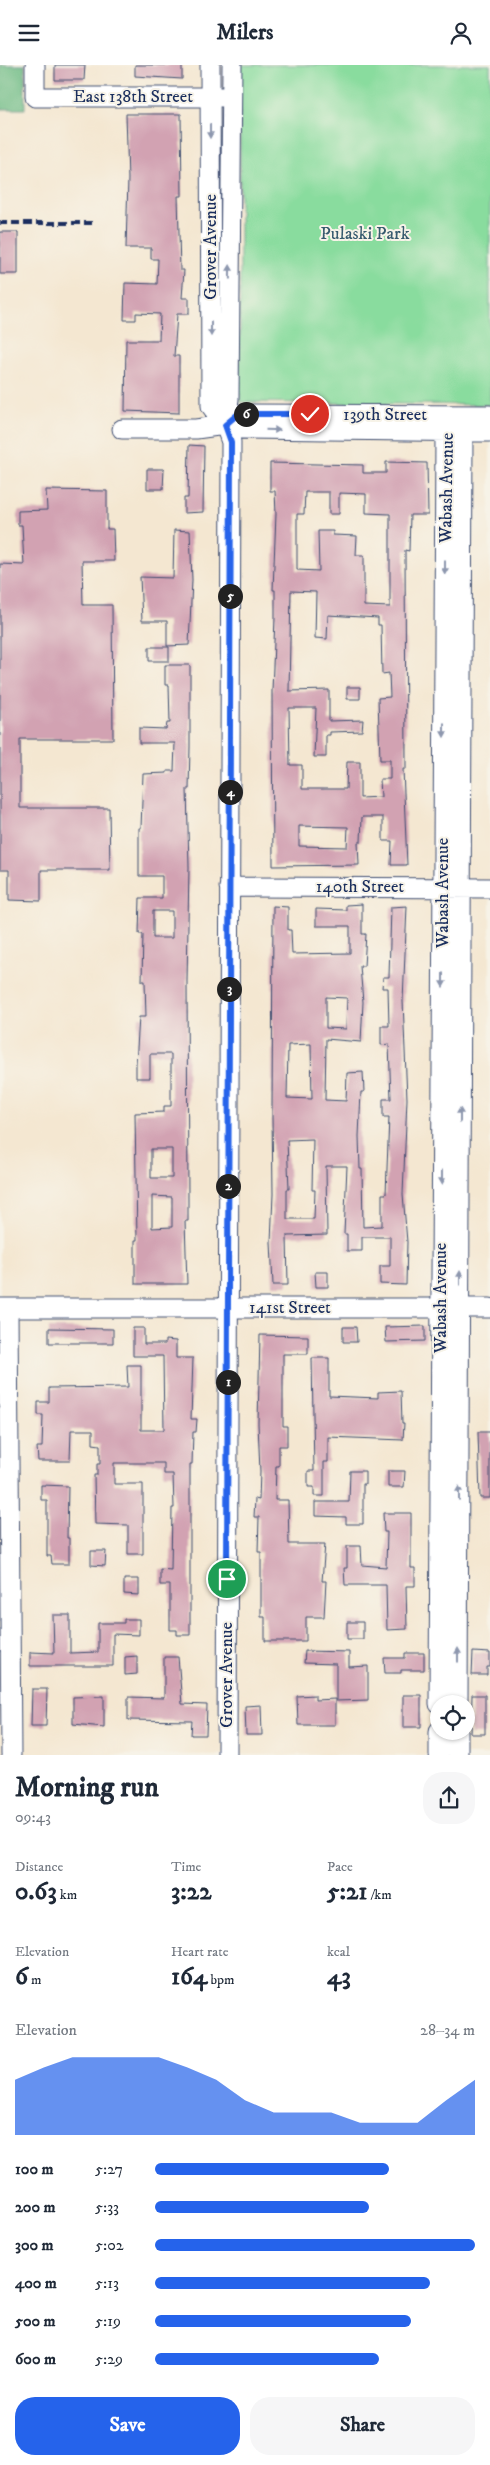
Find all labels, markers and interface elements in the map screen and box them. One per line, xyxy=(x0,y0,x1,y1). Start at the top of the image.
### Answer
icon: menu xyxy=(15,19,43,47)
text: Milers xyxy=(217,19,273,46)
icon: person xyxy=(447,19,475,47)
street label: East 138th Street xyxy=(73,86,193,108)
one-way arrow xyxy=(206,123,214,139)
street label: Grover Avenue xyxy=(200,194,222,300)
park label: Pulaski Park xyxy=(320,223,410,245)
one-way arrow xyxy=(226,263,234,279)
one-way arrow xyxy=(207,321,215,337)
pin xyxy=(289,393,331,435)
icon: check xyxy=(296,400,324,428)
pin: 6 xyxy=(234,401,258,427)
street label: 139th Street xyxy=(343,404,427,426)
text: 6 xyxy=(243,405,250,423)
one-way arrow xyxy=(265,426,281,434)
street label: Wabash Avenue xyxy=(435,433,459,544)
one-way arrow xyxy=(441,559,449,575)
pin: 5 xyxy=(218,583,242,609)
text: 5 xyxy=(227,587,234,605)
one-way arrow xyxy=(440,722,448,738)
pin: 4 xyxy=(218,779,242,805)
text: 4 xyxy=(226,783,235,801)
street label: Wabash Avenue xyxy=(432,838,454,949)
street label: 140th Street xyxy=(316,876,404,898)
one-way arrow xyxy=(439,972,447,988)
pin: 3 xyxy=(216,977,242,1001)
text: 3 xyxy=(227,980,232,998)
one-way arrow xyxy=(456,1107,464,1123)
one-way arrow xyxy=(438,1169,446,1185)
pin: 2 xyxy=(216,1173,240,1199)
text: 2 xyxy=(225,1177,232,1195)
street label: Wabash Avenue xyxy=(430,1243,452,1354)
one-way arrow xyxy=(456,1269,464,1285)
street label: 141st Street xyxy=(249,1297,331,1319)
pin: 1 xyxy=(216,1369,240,1395)
text: 1 xyxy=(226,1373,231,1391)
one-way arrow xyxy=(455,1484,463,1500)
pin xyxy=(206,1558,248,1600)
icon: arrive xyxy=(213,1565,241,1593)
street label: Grover Avenue xyxy=(216,1622,238,1728)
one-way arrow xyxy=(454,1647,462,1663)
map controls xyxy=(430,1695,475,1740)
button: locate xyxy=(430,1695,475,1740)
text: Morning run xyxy=(15,1770,159,1805)
button: share xyxy=(423,1772,475,1824)
text: 09:43 xyxy=(15,1807,51,1827)
text: Distance xyxy=(15,1858,63,1876)
text: Time xyxy=(171,1858,201,1876)
text: Pace xyxy=(327,1858,353,1876)
text: 0.63 xyxy=(15,1876,57,1907)
text: 3:22 xyxy=(171,1876,211,1907)
text: 5:21 xyxy=(327,1876,367,1907)
text: km xyxy=(57,1886,77,1904)
text: /km xyxy=(367,1886,392,1904)
text: Elevation xyxy=(15,1943,69,1961)
text: Heart rate xyxy=(171,1943,228,1961)
text: kcal xyxy=(327,1943,350,1961)
text: 6 xyxy=(15,1961,28,1992)
text: 164 xyxy=(171,1961,208,1992)
text: 43 xyxy=(327,1961,351,1992)
text: m xyxy=(28,1971,42,1989)
text: bpm xyxy=(208,1971,235,1989)
text: Elevation xyxy=(15,2020,77,2040)
text: 28–34 m xyxy=(420,2020,475,2040)
text: 100 m xyxy=(15,2159,54,2179)
text: 5:27 xyxy=(95,2159,123,2179)
text: 200 m xyxy=(15,2197,56,2217)
text: 5:33 xyxy=(95,2197,119,2217)
text: 300 m xyxy=(15,2235,54,2255)
text: 5:02 xyxy=(95,2235,124,2255)
text: 400 m xyxy=(15,2273,57,2293)
text: 5:13 xyxy=(95,2273,119,2293)
text: 500 m xyxy=(15,2311,56,2331)
text: 5:19 xyxy=(95,2311,121,2331)
text: 600 m xyxy=(15,2349,56,2369)
text: 5:29 xyxy=(95,2349,123,2369)
button: Save xyxy=(15,2397,240,2455)
button: Share xyxy=(250,2397,475,2455)

